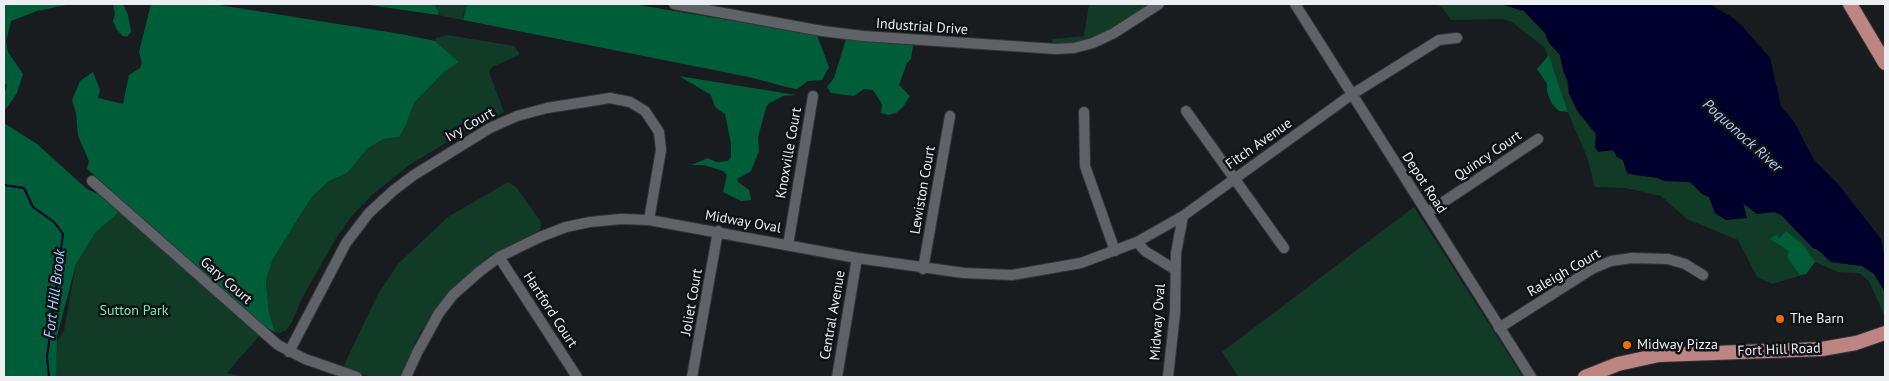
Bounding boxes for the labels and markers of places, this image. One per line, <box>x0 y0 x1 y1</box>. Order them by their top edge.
place label: The Barn <box>1790 311 1844 327</box>
marker: The Barn <box>1774 313 1786 325</box>
place label: Midway Pizza <box>1637 337 1718 353</box>
marker: Midway Pizza <box>1621 339 1633 351</box>

